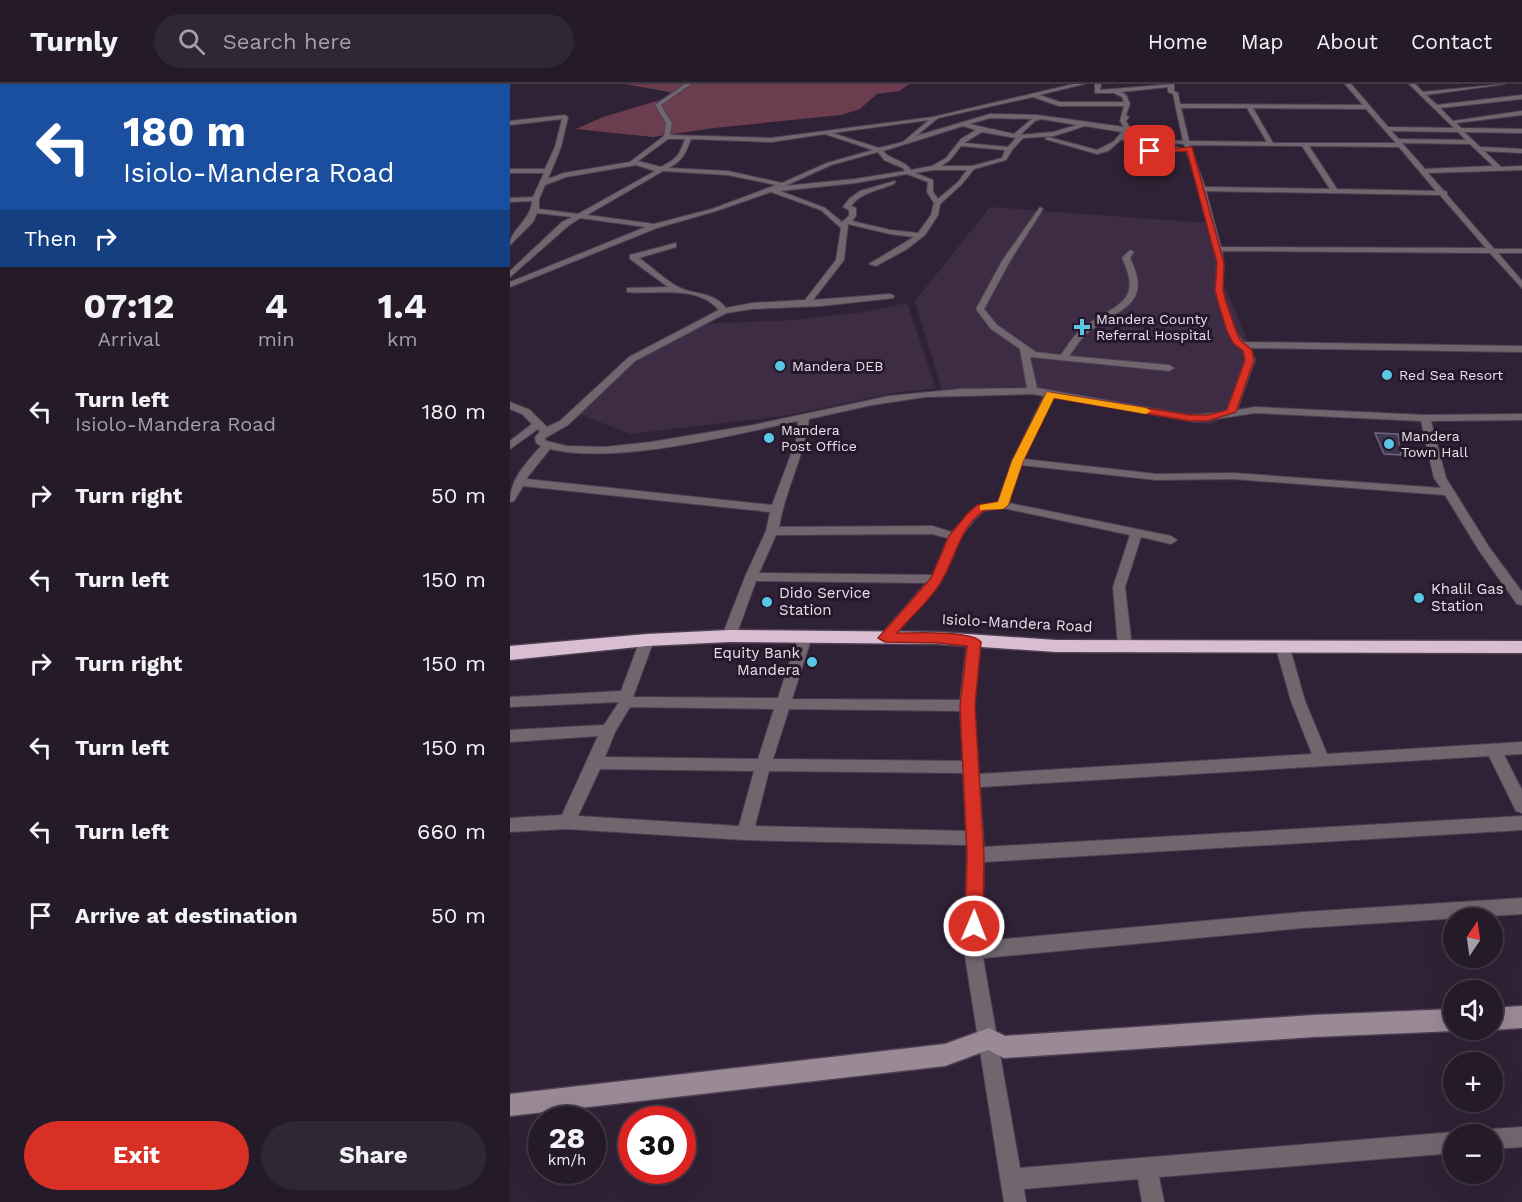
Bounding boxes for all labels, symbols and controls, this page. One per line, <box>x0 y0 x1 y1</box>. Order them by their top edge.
search box <box>154 14 574 68</box>
text: Turnly <box>30 25 118 58</box>
icon: search <box>175 25 208 58</box>
text: Search here <box>223 29 352 54</box>
text: Home <box>1148 29 1208 54</box>
text: Map <box>1241 29 1284 54</box>
text: About <box>1317 29 1378 54</box>
text: Contact <box>1411 29 1492 54</box>
text: 180 m <box>123 107 246 156</box>
icon: left <box>24 108 102 186</box>
pin <box>1124 125 1175 176</box>
icon: arrive <box>1133 134 1166 167</box>
text: Isiolo-Mandera Road <box>123 157 394 189</box>
icon: right <box>89 222 122 255</box>
text: Then <box>24 226 77 251</box>
text: 07:12 <box>83 285 175 327</box>
text: 4 <box>265 285 288 327</box>
text: 1.4 <box>378 285 427 327</box>
place label: Mandera County Referral Hospital <box>1096 311 1211 343</box>
marker: Mandera County Referral Hospital <box>1073 318 1091 336</box>
text: Arrival <box>98 327 160 351</box>
text: min <box>258 327 295 351</box>
text: km <box>387 327 417 351</box>
place label: Mandera DEB <box>792 358 883 374</box>
marker: Mandera DEB <box>773 359 787 373</box>
place label: Red Sea Resort <box>1399 367 1503 383</box>
marker: Red Sea Resort <box>1380 368 1394 382</box>
text: Turn left <box>75 387 169 412</box>
icon: left <box>24 395 57 428</box>
text: 180 m <box>422 399 486 424</box>
text: Isiolo-Mandera Road <box>75 412 276 436</box>
place label: Mandera Post Office <box>781 422 857 454</box>
place label: Mandera Town Hall <box>1401 428 1469 460</box>
marker: Mandera Post Office <box>762 431 776 445</box>
marker: Mandera Town Hall <box>1382 437 1396 451</box>
icon: right <box>24 479 57 512</box>
text: Turn right <box>75 483 182 508</box>
text: 50 m <box>431 483 486 508</box>
icon: left <box>24 563 57 596</box>
text: Turn left <box>75 567 169 592</box>
text: 150 m <box>422 567 486 592</box>
place label: Khalil Gas Station <box>1431 580 1504 615</box>
place label: Dido Service Station <box>779 584 871 619</box>
marker: Khalil Gas Station <box>1412 591 1426 605</box>
marker: Dido Service Station <box>760 595 774 609</box>
street label: Isiolo-Mandera Road <box>941 610 1093 636</box>
place label: Equity Bank Mandera <box>713 644 800 679</box>
icon: right <box>24 647 57 680</box>
text: Turn right <box>75 651 182 676</box>
text: 150 m <box>422 651 486 676</box>
marker: Equity Bank Mandera <box>805 655 819 669</box>
icon: left <box>24 731 57 764</box>
text: Turn left <box>75 735 169 760</box>
text: 150 m <box>422 735 486 760</box>
icon: left <box>24 815 57 848</box>
text: Turn left <box>75 819 169 844</box>
text: 660 m <box>417 819 486 844</box>
position arrow <box>942 894 1006 958</box>
icon: arrive <box>24 899 57 932</box>
text: Arrive at destination <box>75 903 298 928</box>
text: 50 m <box>431 903 486 928</box>
north arrow <box>1443 908 1503 968</box>
map controls <box>1443 908 1503 1184</box>
button: sound <box>1443 980 1503 1040</box>
button: + <box>1443 1052 1503 1112</box>
speed limit sign: 30 <box>618 1106 696 1184</box>
text: 28 <box>549 1120 585 1155</box>
button: Exit <box>24 1121 249 1190</box>
button: Share <box>261 1121 486 1190</box>
button: − <box>1443 1124 1503 1184</box>
text: km/h <box>548 1151 586 1169</box>

